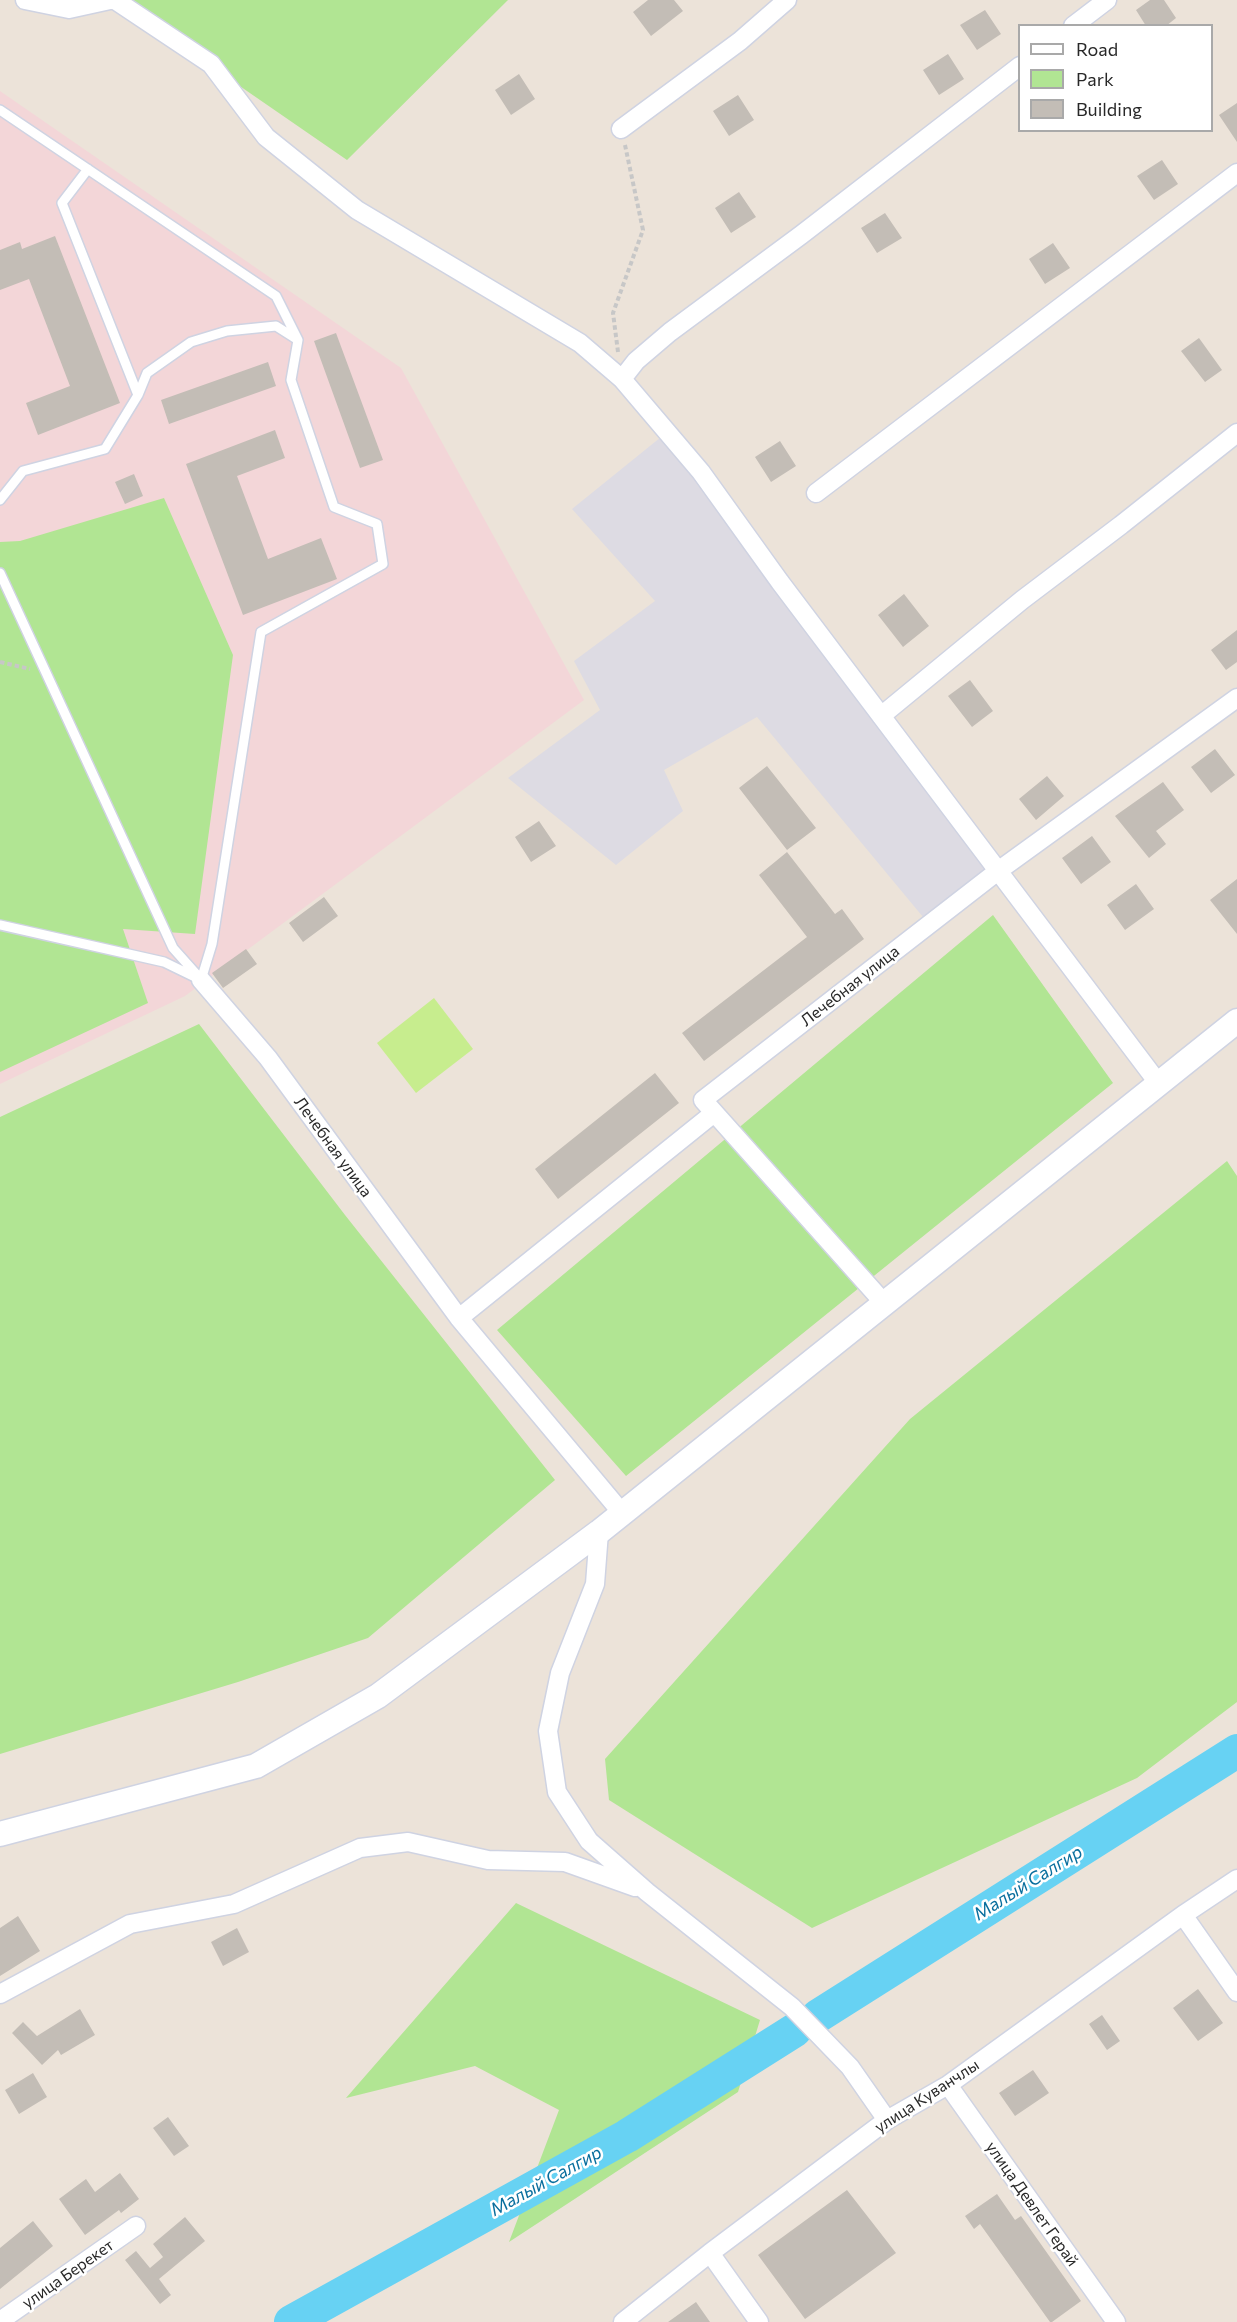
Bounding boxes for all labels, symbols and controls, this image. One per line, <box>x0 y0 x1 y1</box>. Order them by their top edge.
legend <box>1018 24 1213 132</box>
text: Road <box>1076 38 1118 60</box>
text: Park <box>1076 68 1114 90</box>
text: Building <box>1076 98 1142 120</box>
street label: Лечебная улица <box>797 942 903 1030</box>
street label: Лечебная улица <box>290 1093 376 1201</box>
water label: Малый Салгир <box>970 1841 1086 1925</box>
street label: улица Куванчлы <box>871 2055 983 2137</box>
street label: улица Девлет Герай <box>982 2138 1082 2270</box>
water label: Малый Салгир <box>486 2141 606 2221</box>
street label: улица Берекет <box>19 2235 117 2313</box>

